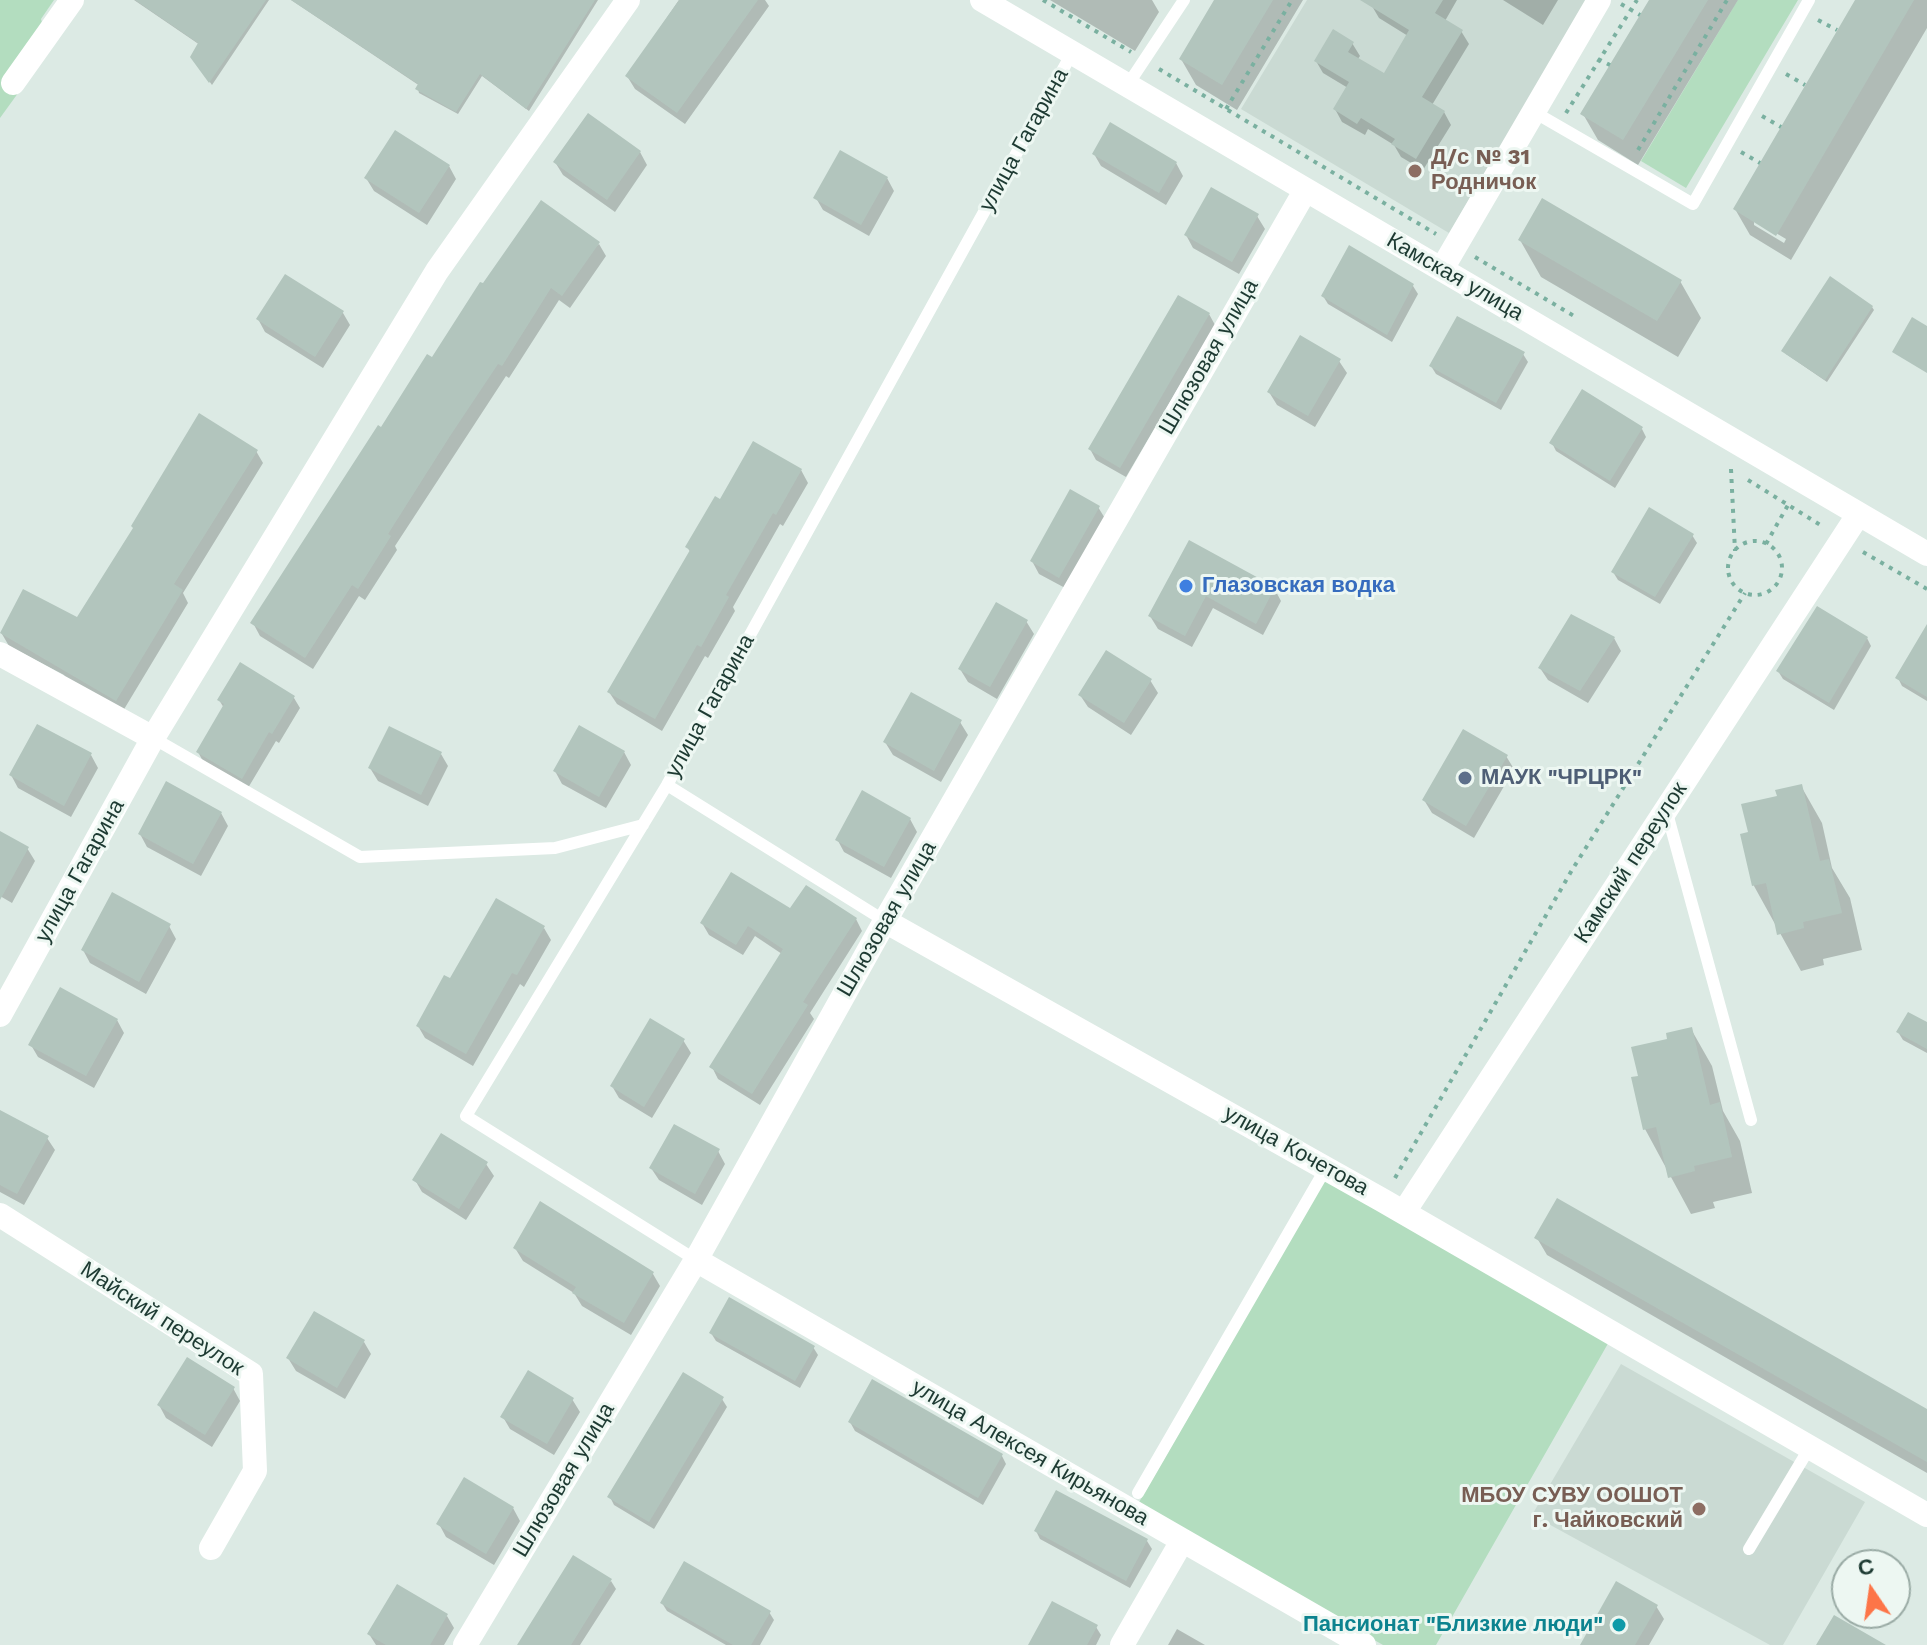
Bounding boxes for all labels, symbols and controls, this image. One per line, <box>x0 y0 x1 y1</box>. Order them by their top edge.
street label: улица Гагарина <box>974 64 1074 216</box>
place label: Д/с № 31 Родничок <box>1431 145 1536 196</box>
marker: Д/с № 31 Родничок <box>1406 162 1424 180</box>
street label: Камская улица <box>1382 227 1528 327</box>
street label: Шлюзовая улица <box>1154 275 1264 439</box>
place label: Глазовская водка <box>1202 573 1395 599</box>
marker: Глазовская водка <box>1177 577 1195 595</box>
street label: улица Гагарина <box>660 630 760 782</box>
place label: МАУК "ЧРЦРК" <box>1481 765 1642 791</box>
marker: МАУК "ЧРЦРК" <box>1456 769 1474 787</box>
street label: Камский переулок <box>1569 778 1693 948</box>
street label: улица Гагарина <box>30 795 130 947</box>
street label: Шлюзовая улица <box>832 837 942 1001</box>
street label: улица Кочетова <box>1219 1100 1373 1202</box>
street label: Майский переулок <box>75 1256 249 1382</box>
street label: улица Алексея Кирьянова <box>907 1374 1153 1532</box>
street label: Шлюзовая улица <box>508 1398 620 1562</box>
place label: МБОУ СУВУ ООШОТ г. Чайковский <box>1461 1483 1683 1534</box>
marker: МБОУ СУВУ ООШОТ г. Чайковский <box>1690 1500 1708 1518</box>
north arrow <box>1831 1549 1911 1629</box>
text: С <box>1855 1553 1876 1581</box>
place label: Пансионат "Близкие люди" <box>1303 1612 1603 1638</box>
marker: Пансионат "Близкие люди" <box>1610 1616 1628 1634</box>

